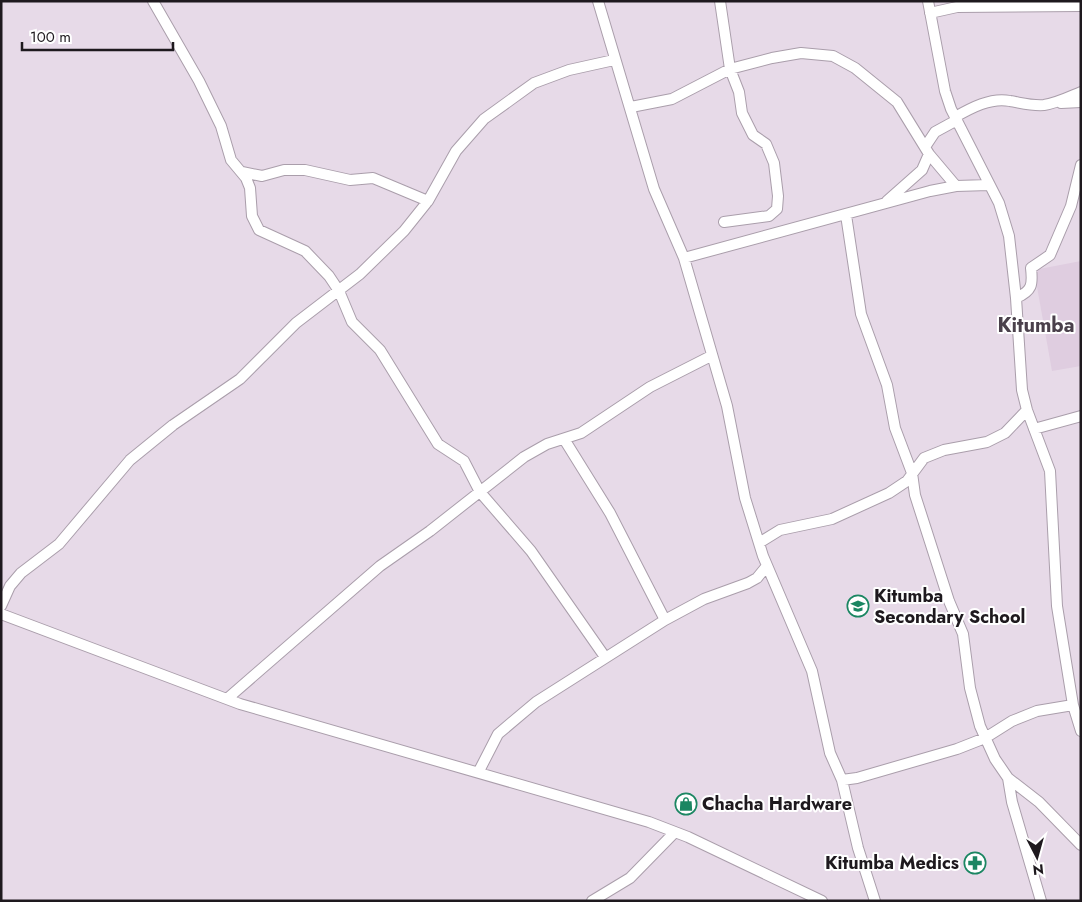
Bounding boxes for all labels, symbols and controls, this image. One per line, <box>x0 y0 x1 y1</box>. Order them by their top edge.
scale bar <box>22 20 174 52</box>
text: 100 m <box>30 26 71 48</box>
district label: Kitumba <box>998 311 1074 340</box>
place label: Kitumba Secondary School <box>874 583 1025 630</box>
school or university icon: Kitumba Secondary School <box>846 594 870 618</box>
place label: Chacha Hardware <box>702 791 852 817</box>
shop icon: Chacha Hardware <box>674 792 698 816</box>
north arrow <box>1012 832 1062 882</box>
place label: Kitumba Medics <box>825 850 959 876</box>
pharmacy icon: Kitumba Medics <box>963 851 987 875</box>
text: N <box>1032 859 1045 880</box>

